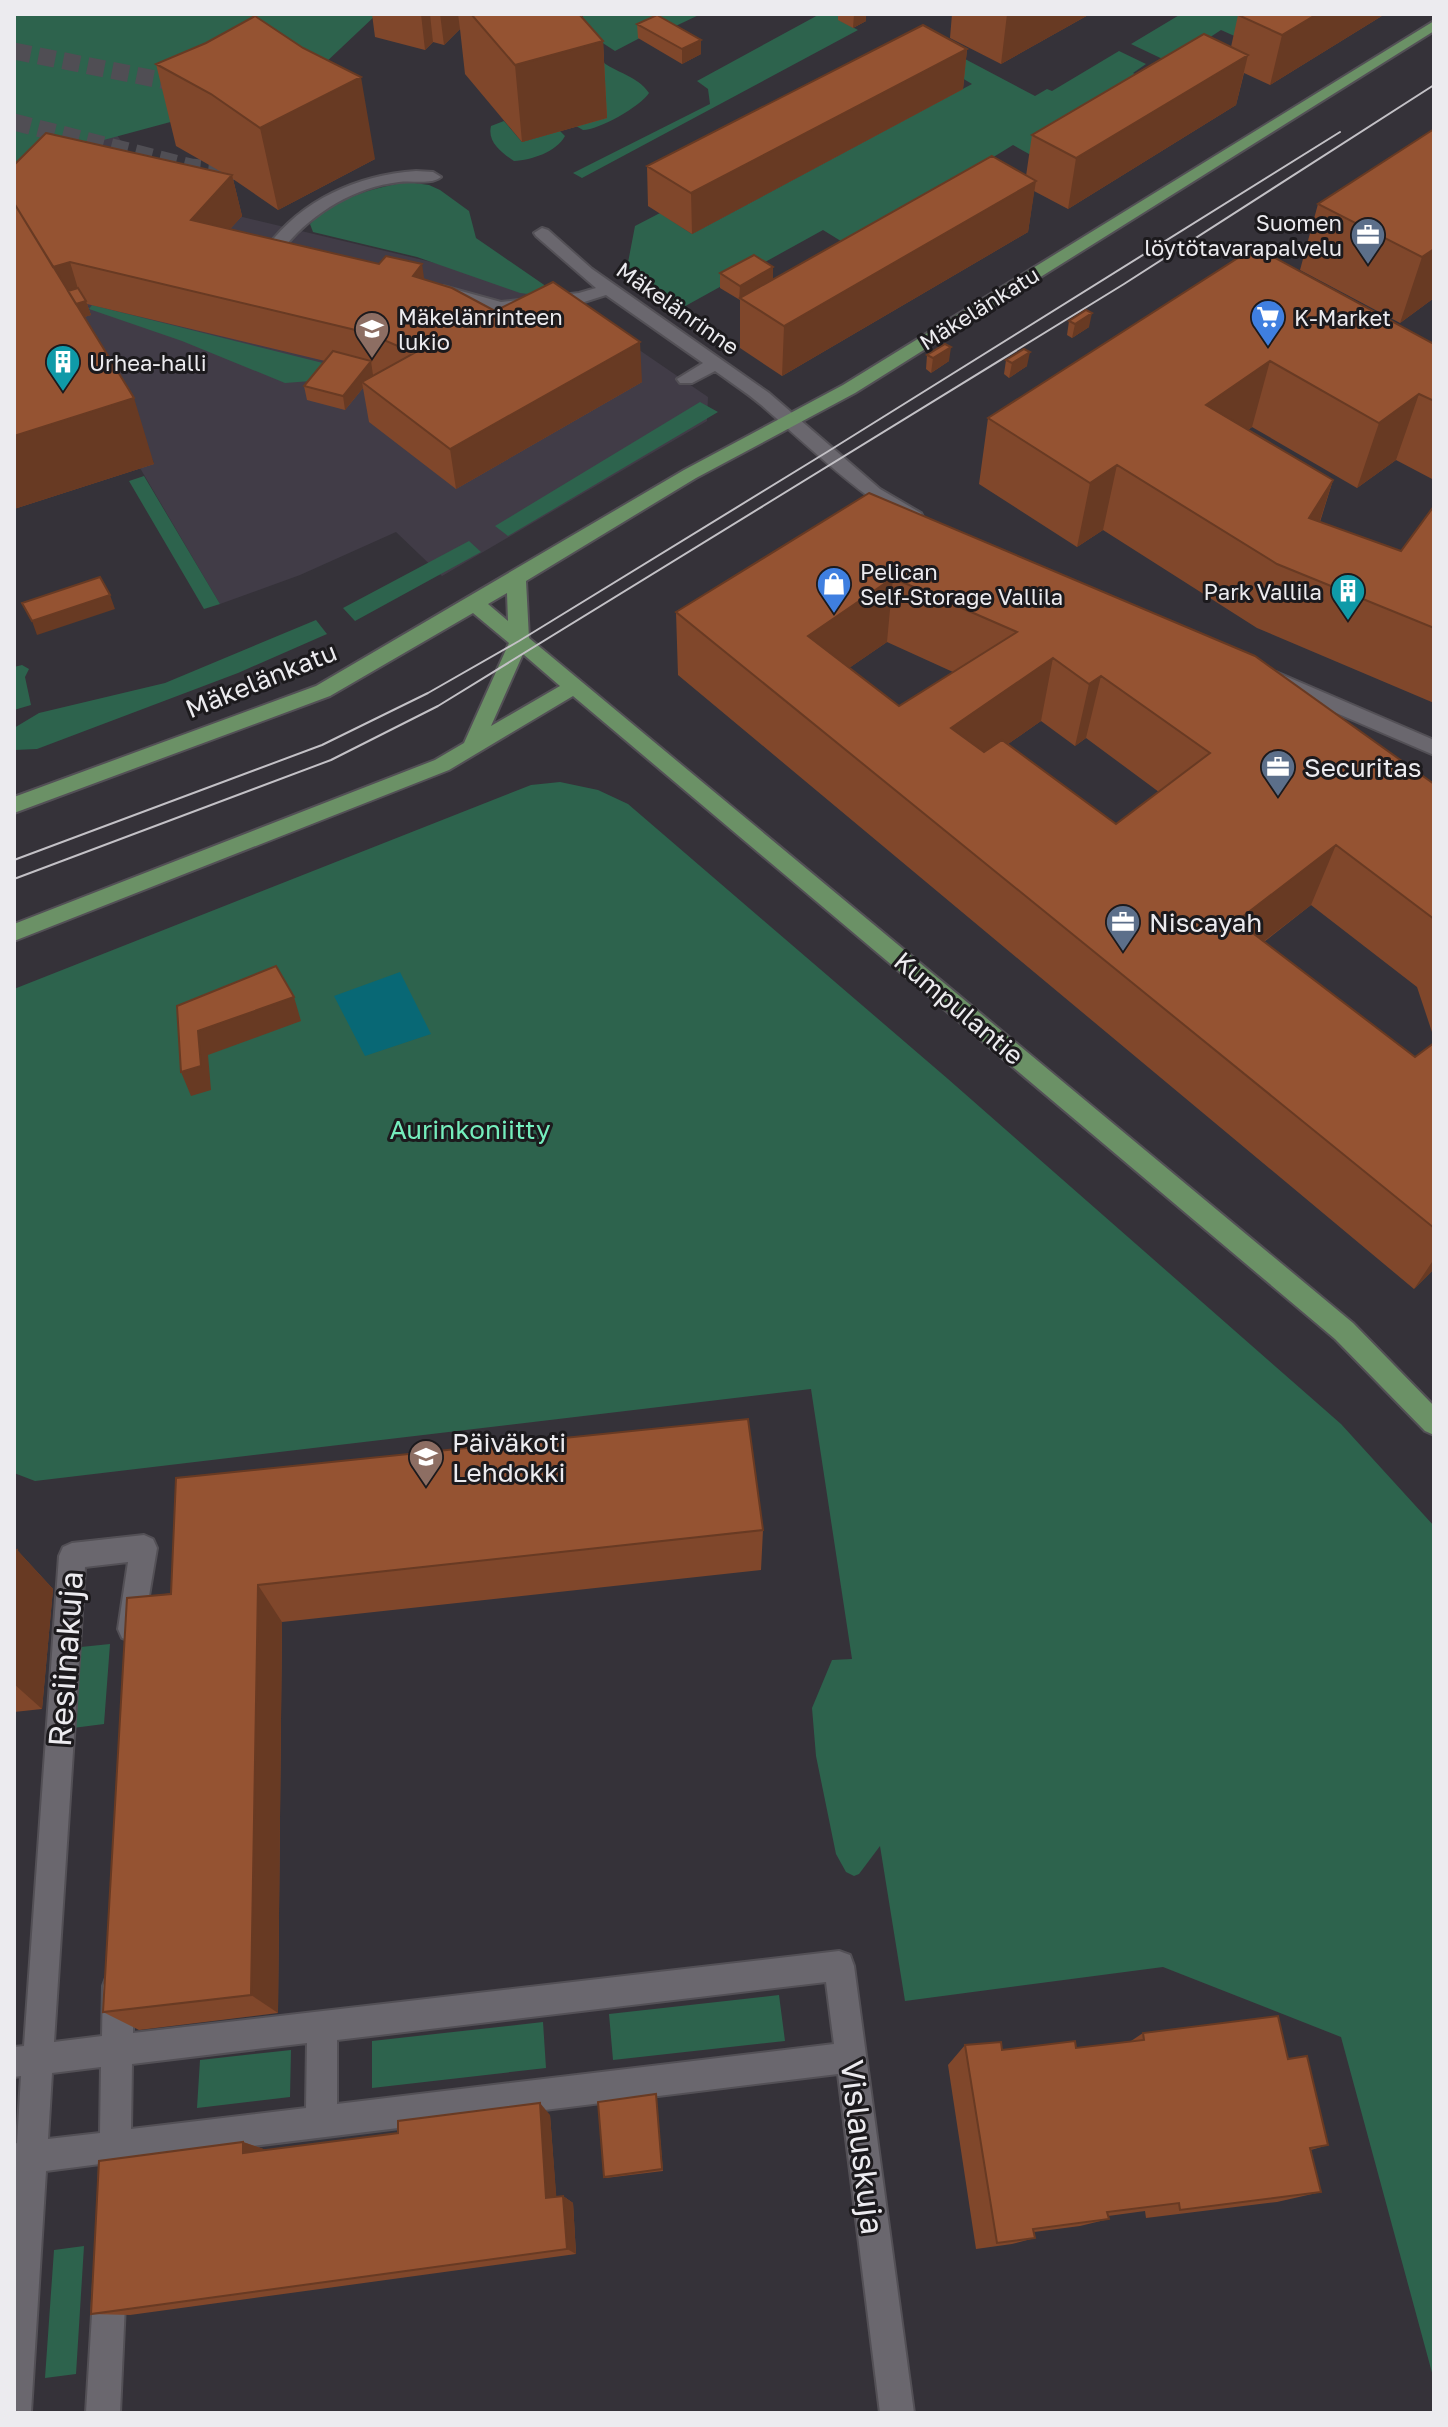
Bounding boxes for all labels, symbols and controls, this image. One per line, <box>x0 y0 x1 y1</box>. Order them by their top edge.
place label: Suomen löytötavarapalvelu <box>1144 209 1342 261</box>
office icon: Suomen löytötavarapalvelu <box>1349 216 1387 266</box>
street label: Mäkelänrinne <box>612 256 744 360</box>
street label: Mäkelänkatu <box>914 261 1044 355</box>
supermarket icon: K-Market <box>1249 298 1287 348</box>
place label: Mäkelänrinteen lukio <box>398 303 563 355</box>
place label: K-Market <box>1294 304 1391 331</box>
school or university icon: Mäkelänrinteen lukio <box>353 310 391 360</box>
building icon: Urhea-halli <box>44 343 82 393</box>
place label: Urhea-halli <box>89 349 207 376</box>
place label: Pelican Self-Storage Vallila <box>860 558 1063 610</box>
shop icon: Pelican Self-Storage Vallila <box>815 565 853 615</box>
building icon: Park Vallila <box>1329 572 1367 622</box>
place label: Park Vallila <box>1204 578 1322 605</box>
street label: Mäkelänkatu <box>181 636 341 724</box>
office icon: Securitas <box>1259 748 1297 798</box>
place label: Securitas <box>1304 752 1422 783</box>
office icon: Niscayah <box>1104 903 1142 953</box>
place label: Niscayah <box>1149 907 1262 938</box>
street label: Kumpulantie <box>888 945 1030 1071</box>
park label: Aurinkoniitty <box>389 1114 551 1145</box>
place label: Päiväkoti Lehdokki <box>452 1427 566 1488</box>
school or university icon: Päiväkoti Lehdokki <box>407 1438 445 1488</box>
street label: Resiinakuja <box>40 1570 90 1748</box>
street label: Vislauskuja <box>833 2057 893 2237</box>

